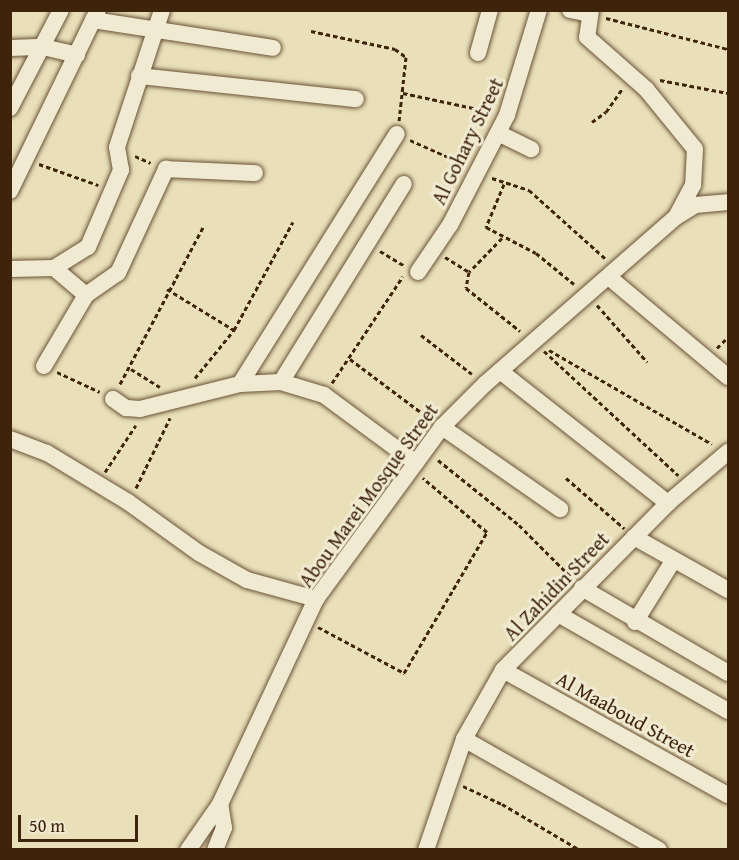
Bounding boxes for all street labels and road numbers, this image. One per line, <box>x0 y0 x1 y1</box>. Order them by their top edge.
street label: Al Gohary Street <box>426 74 508 208</box>
street label: Abou Marei Mosque Street <box>293 398 443 592</box>
street label: Al Zahidin Street <box>498 527 614 645</box>
street label: Al Maaboud Street <box>553 666 699 762</box>

